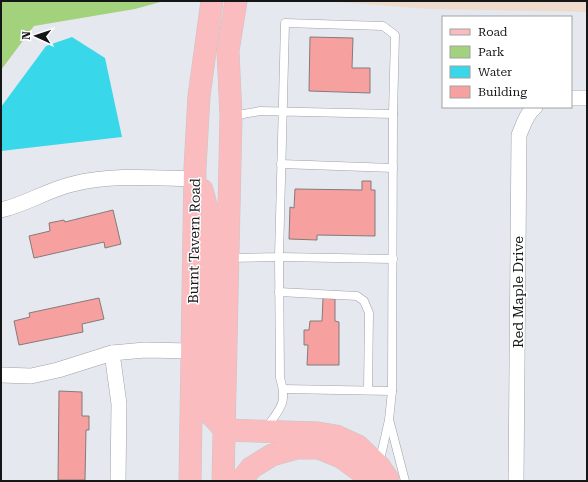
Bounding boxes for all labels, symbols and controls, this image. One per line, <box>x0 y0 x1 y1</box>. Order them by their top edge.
north arrow <box>16 16 56 56</box>
legend <box>442 16 572 108</box>
text: Road <box>478 25 508 39</box>
text: N <box>20 30 33 40</box>
text: Park <box>478 45 505 59</box>
text: Water <box>478 65 512 79</box>
text: Building <box>478 85 527 99</box>
street label: Burnt Tavern Road <box>185 178 203 304</box>
street label: Red Maple Drive <box>510 236 526 348</box>

